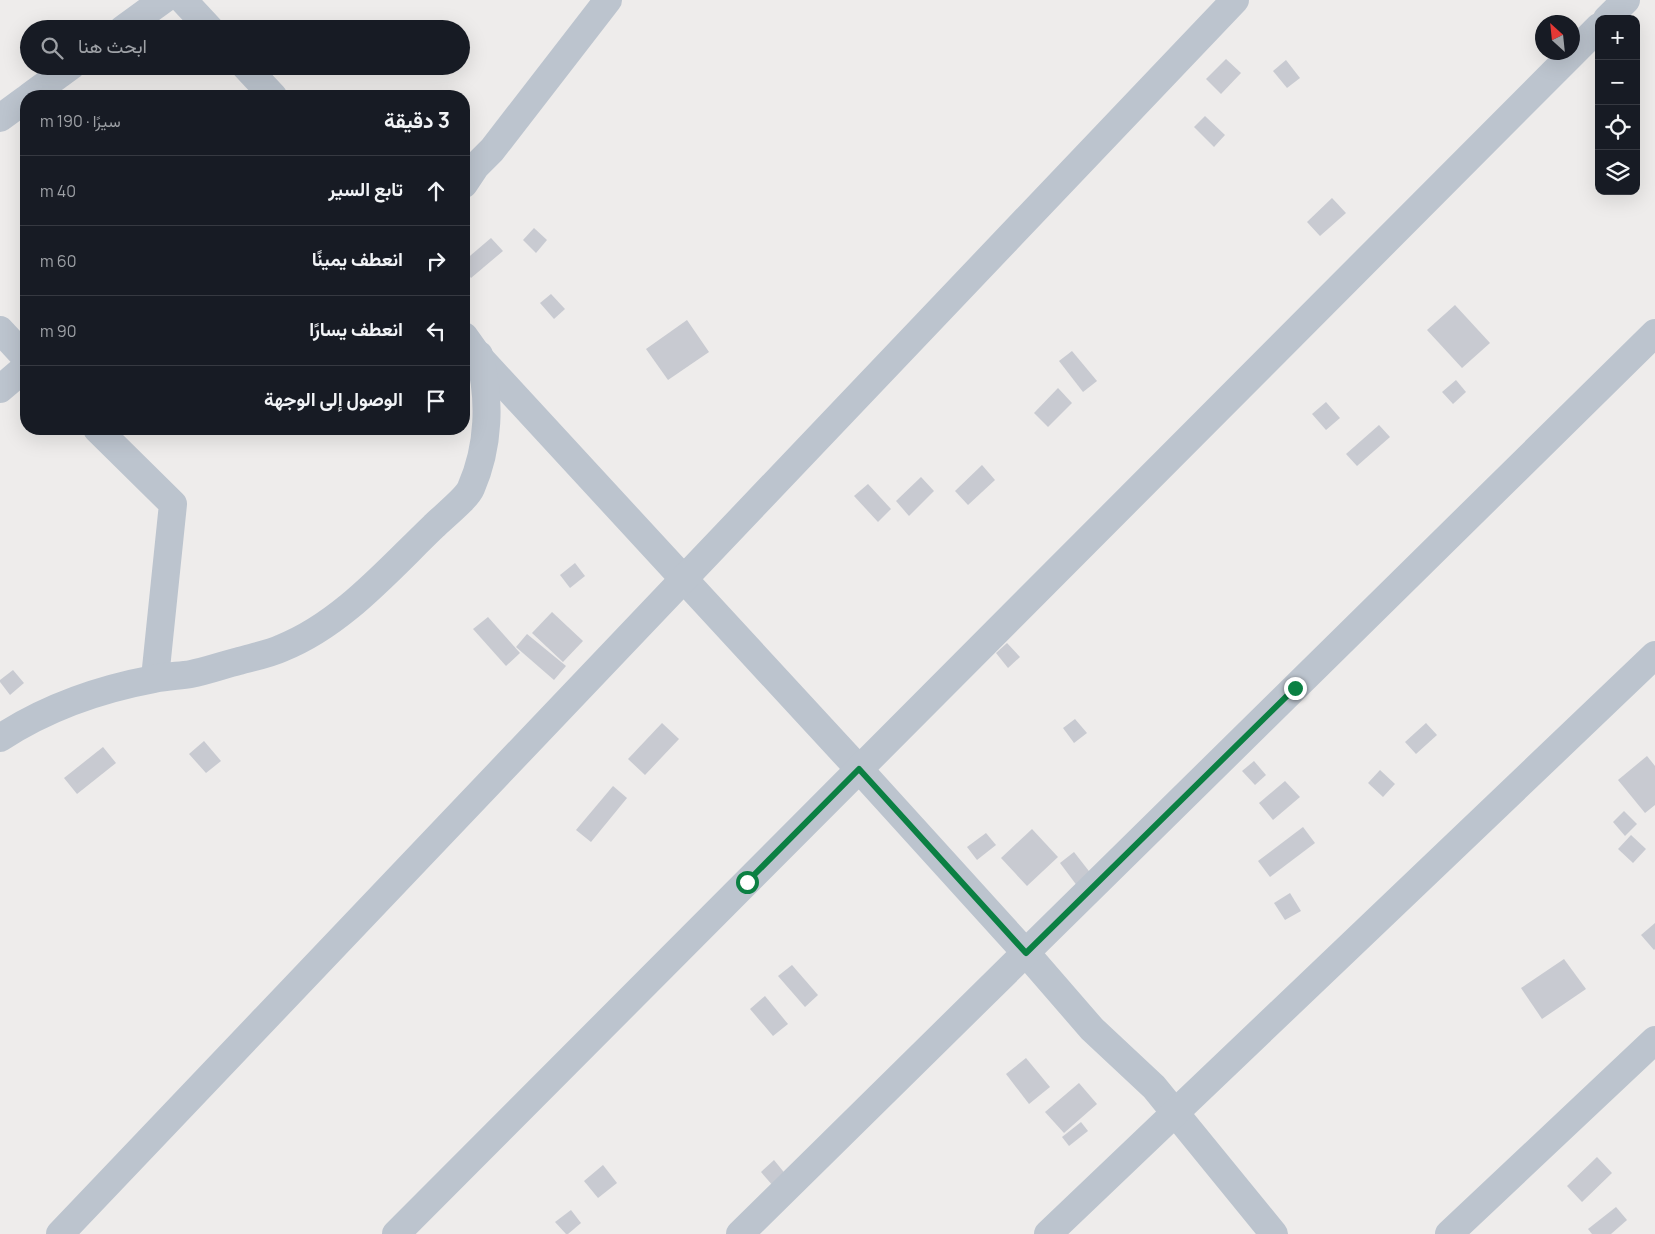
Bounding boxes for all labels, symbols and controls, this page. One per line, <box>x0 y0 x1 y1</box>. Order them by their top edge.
north arrow <box>1535 15 1580 60</box>
map controls <box>1595 15 1640 195</box>
button: + <box>1595 15 1640 60</box>
search box <box>20 20 470 75</box>
text: ابحث هنا <box>78 33 147 59</box>
icon: search <box>38 34 66 62</box>
button: − <box>1595 60 1640 105</box>
button: locate <box>1595 105 1640 150</box>
text: 3 دقيقة <box>384 106 450 134</box>
text: سيرًا · 190 m <box>40 110 121 132</box>
button: layers <box>1595 150 1640 195</box>
text: تابع السير <box>328 176 403 202</box>
icon: ahead <box>422 177 450 205</box>
text: 40 m <box>40 180 76 202</box>
text: انعطف يمينًا <box>312 246 403 272</box>
icon: right <box>422 247 450 275</box>
text: 60 m <box>40 250 76 272</box>
text: انعطف يسارًا <box>309 316 403 342</box>
icon: left <box>422 317 450 345</box>
text: 90 m <box>40 320 76 342</box>
text: الوصول إلى الوجهة <box>264 386 403 412</box>
icon: arrive <box>422 387 450 415</box>
route end <box>1284 677 1307 700</box>
route start <box>736 871 759 894</box>

